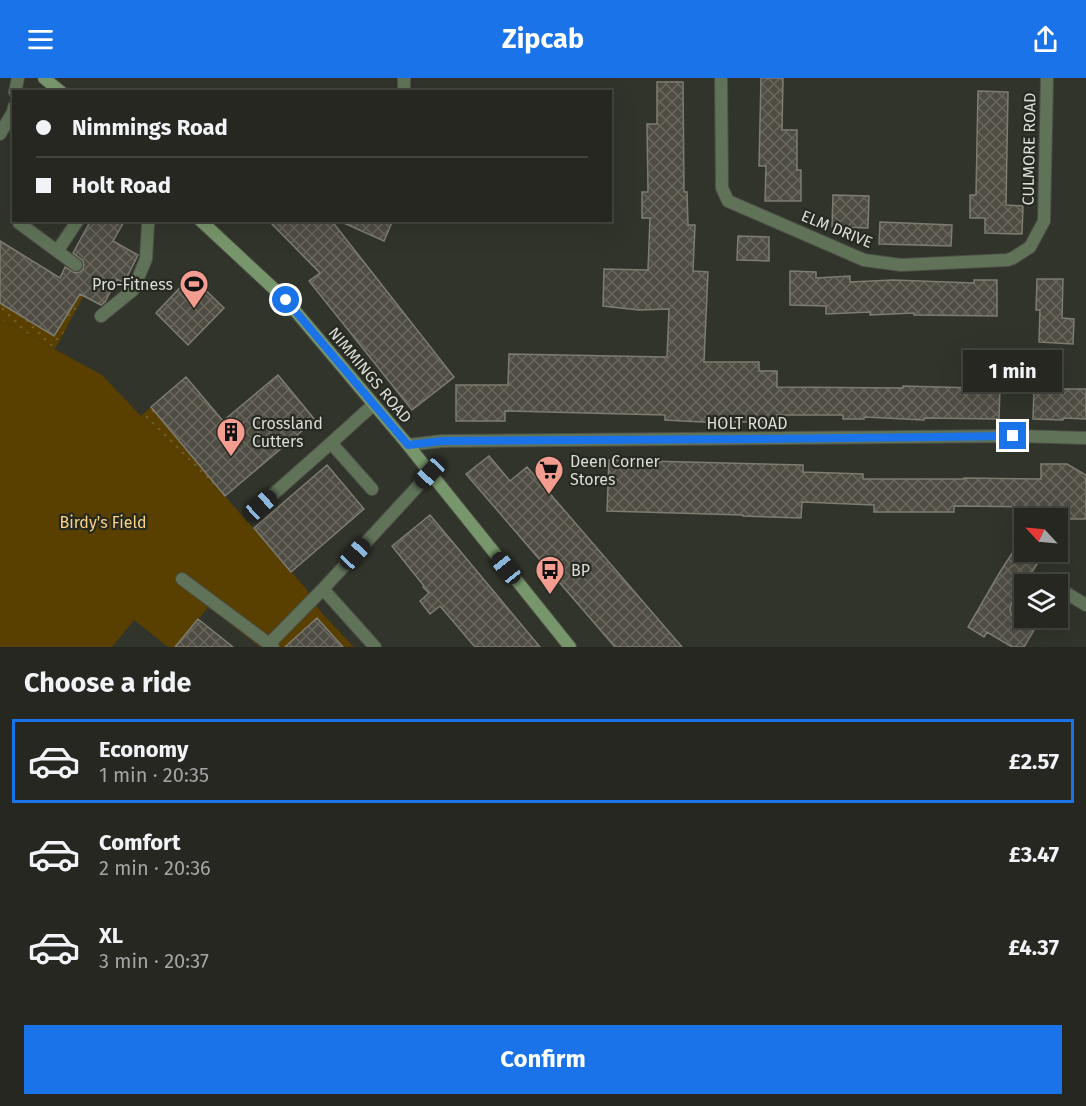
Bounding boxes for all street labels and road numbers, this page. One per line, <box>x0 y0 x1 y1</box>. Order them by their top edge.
street label: CULMORE ROAD <box>1019 92 1039 206</box>
street label: ELM DRIVE <box>799 206 875 252</box>
street label: NIMMINGS ROAD <box>324 323 416 427</box>
street label: HOLT ROAD <box>706 414 788 433</box>

